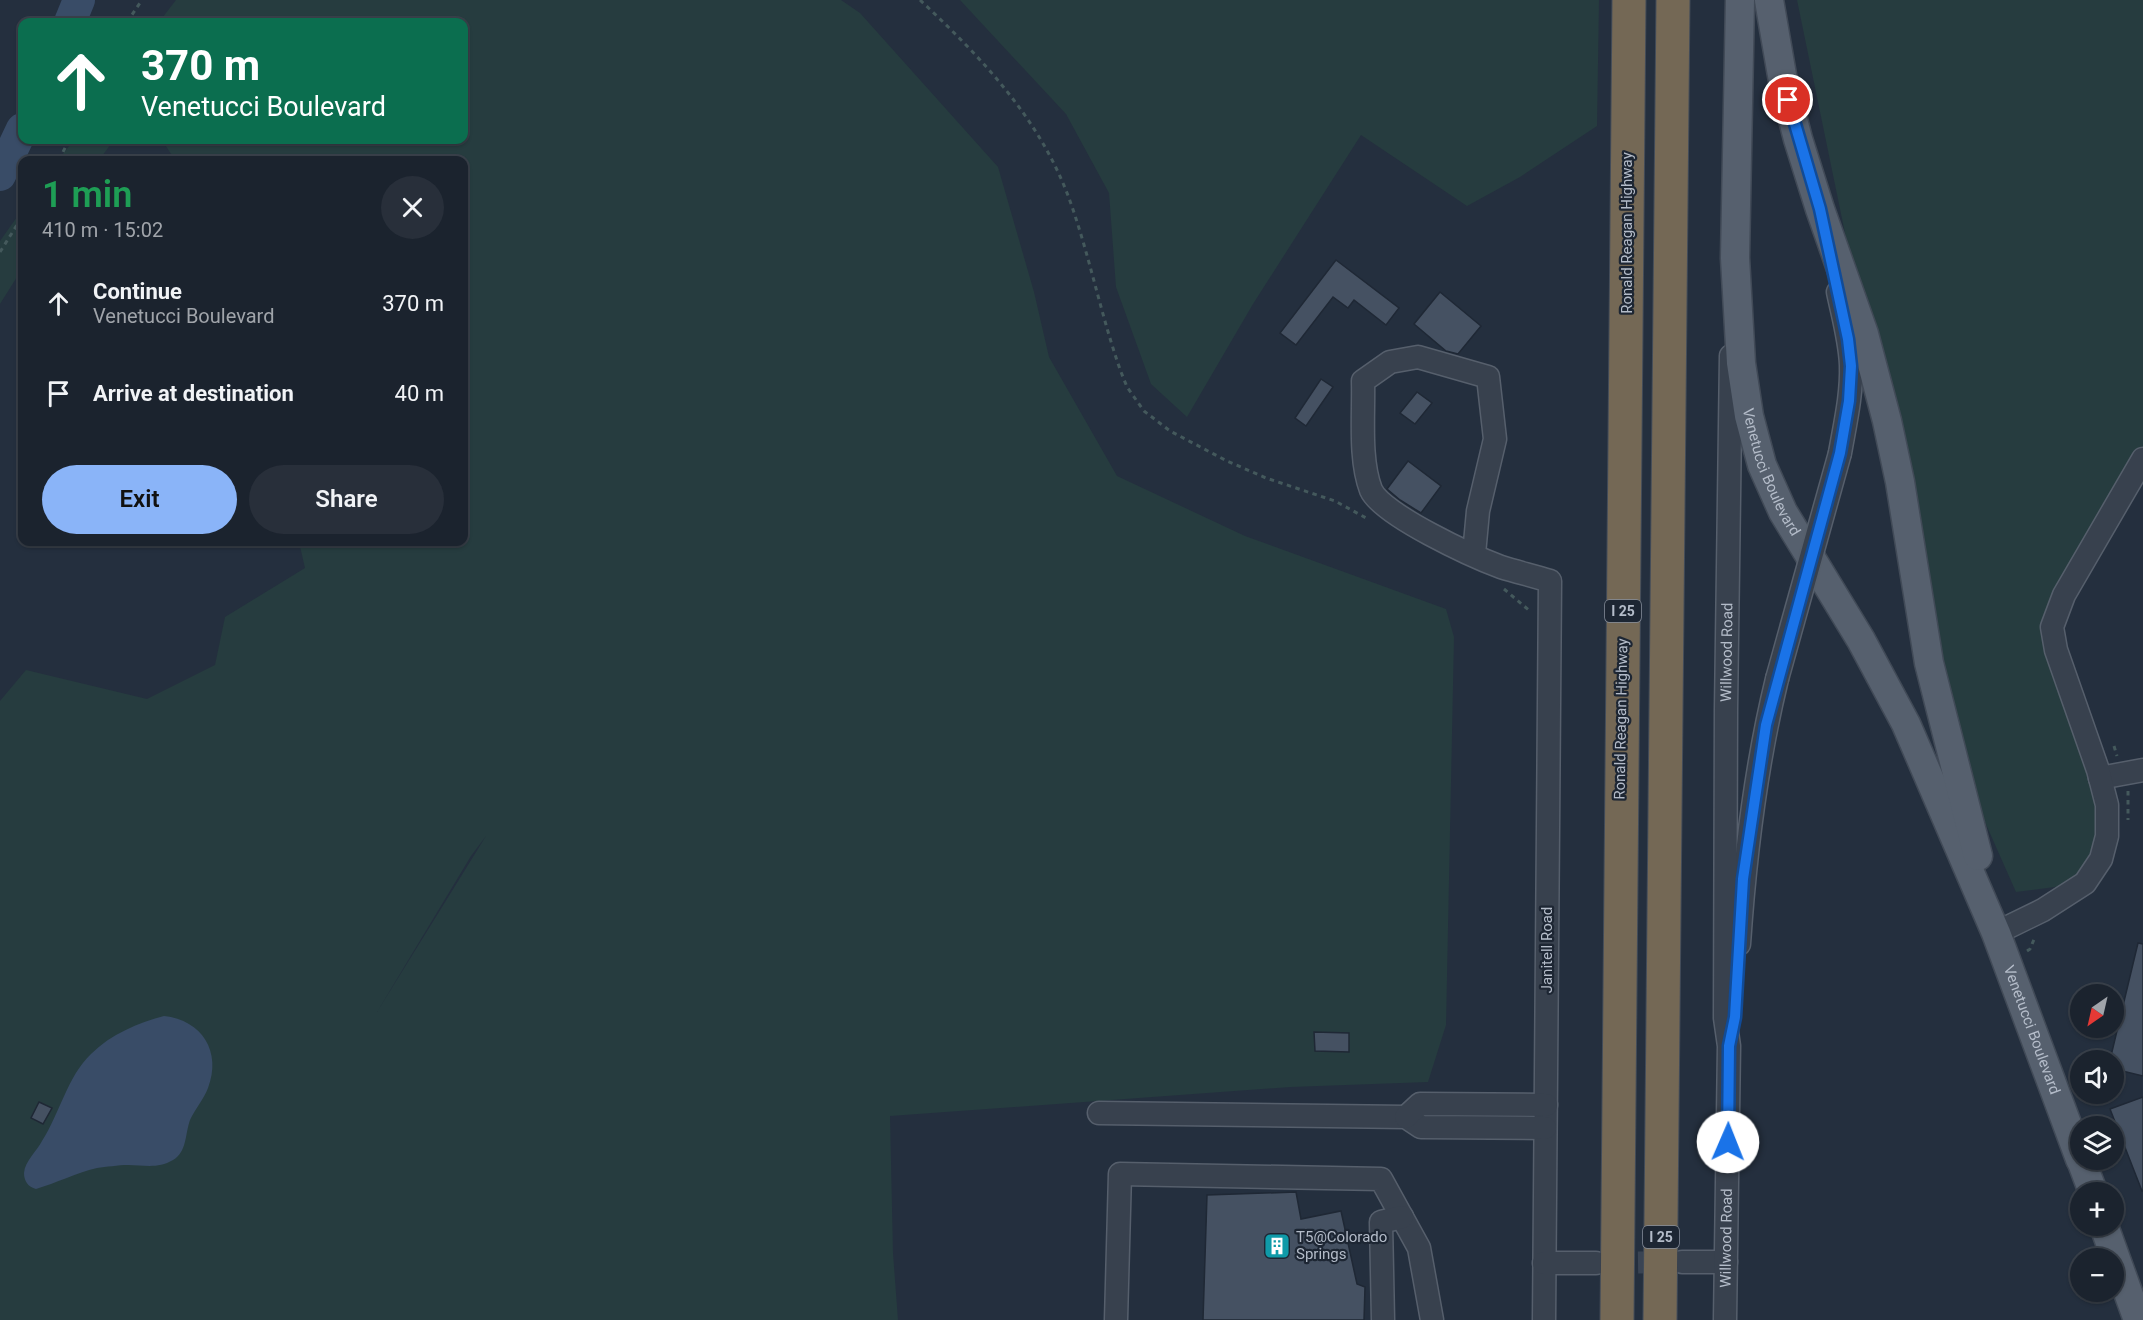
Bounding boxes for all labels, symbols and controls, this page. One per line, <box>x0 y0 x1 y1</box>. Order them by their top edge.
text: 370 m <box>141 41 260 90</box>
icon: ahead <box>42 42 120 120</box>
pin <box>1762 74 1813 125</box>
icon: arrive <box>1771 83 1804 116</box>
text: Venetucci Boulevard <box>141 91 386 123</box>
street label: Ronald Reagan Highway <box>1618 152 1636 314</box>
text: 1 min <box>42 174 132 216</box>
button: close <box>381 176 444 239</box>
text: 410 m · 15:02 <box>42 218 163 242</box>
text: Continue <box>93 279 182 304</box>
icon: ahead <box>42 287 75 320</box>
text: 370 m <box>382 291 444 316</box>
text: Venetucci Boulevard <box>93 304 274 328</box>
icon: arrive <box>42 377 75 410</box>
text: Arrive at destination <box>93 381 294 406</box>
text: 40 m <box>395 381 444 406</box>
street label: Venetucci Boulevard <box>1739 407 1804 539</box>
button: Exit <box>42 465 237 534</box>
button: Share <box>249 465 444 534</box>
road number: I 25 <box>1605 600 1641 622</box>
street label: Willwood Road <box>1717 603 1737 702</box>
street label: Ronald Reagan Highway <box>1611 638 1631 800</box>
street label: Janitell Road <box>1538 907 1556 993</box>
street label: Venetucci Boulevard <box>2000 963 2064 1097</box>
north arrow <box>2070 984 2124 1038</box>
map controls <box>2070 984 2124 1302</box>
button: sound <box>2070 1050 2124 1104</box>
position arrow <box>1696 1110 1760 1174</box>
button: layers <box>2070 1116 2124 1170</box>
button: + <box>2070 1182 2124 1236</box>
street label: Willwood Road <box>1716 1188 1736 1288</box>
road number: I 25 <box>1643 1226 1679 1248</box>
place label: T5@Colorado Springs <box>1296 1228 1387 1263</box>
building icon: T5@Colorado Springs <box>1262 1231 1292 1261</box>
button: − <box>2070 1248 2124 1302</box>

